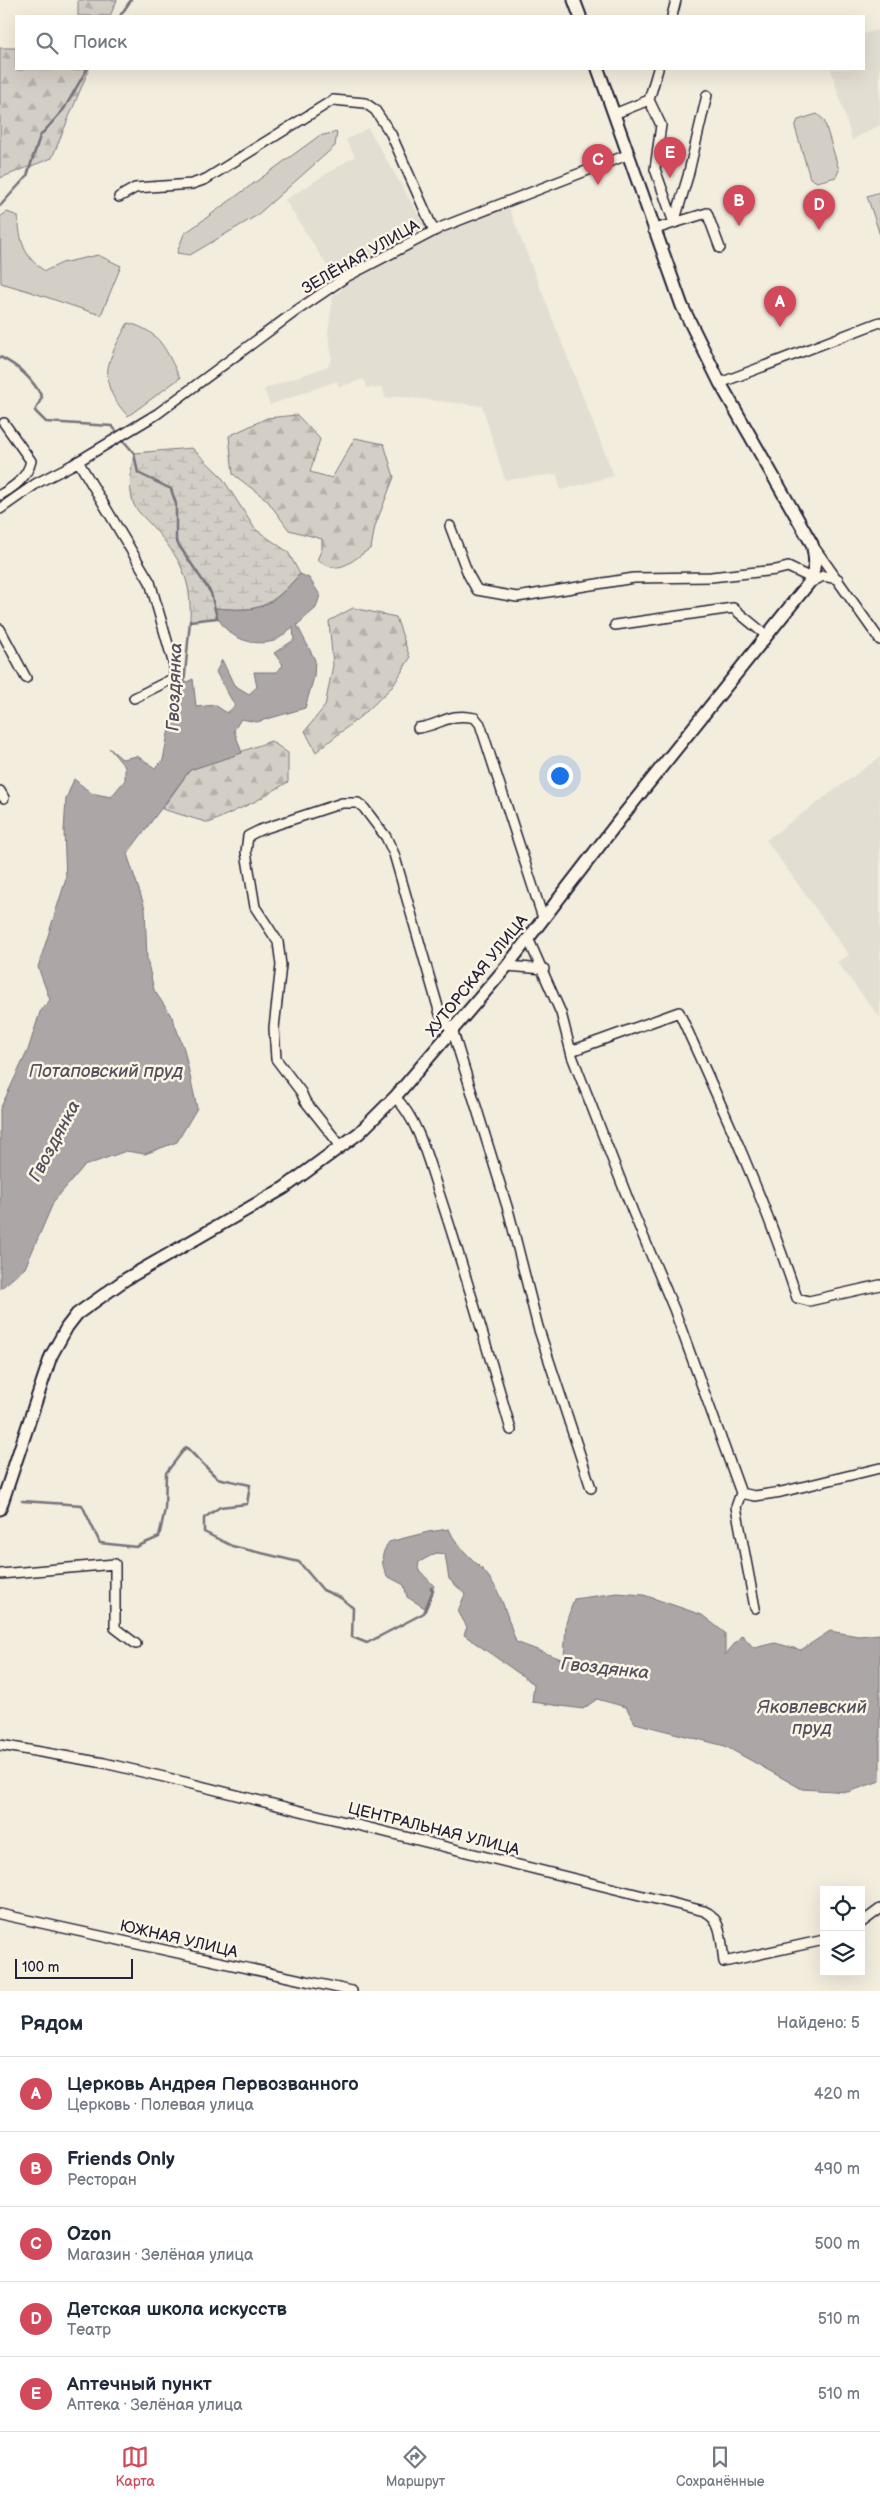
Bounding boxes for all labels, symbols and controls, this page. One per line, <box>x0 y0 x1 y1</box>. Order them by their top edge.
search box <box>15 15 865 70</box>
icon: search <box>33 29 61 57</box>
text: Поиск <box>73 31 127 54</box>
pin: E <box>654 137 686 178</box>
pin: C <box>582 144 614 185</box>
pin: B <box>723 185 755 226</box>
pin: D <box>803 189 835 230</box>
street label: ЗЕЛЁНАЯ УЛИЦА <box>298 215 423 299</box>
pin: A <box>764 286 796 327</box>
water label: Гвоздянка <box>162 642 187 732</box>
your location <box>547 763 573 789</box>
street label: ХУТОРСКАЯ УЛИЦА <box>422 911 532 1041</box>
water label: Потаповский пруд <box>29 1061 183 1082</box>
water label: Гвоздянка <box>24 1097 85 1185</box>
water label: Гвоздянка <box>560 1653 650 1684</box>
water label: Яковлевский пруд <box>756 1697 867 1739</box>
street label: ЦЕНТРАЛЬНАЯ УЛИЦА <box>346 1799 522 1860</box>
map controls <box>820 1886 865 1976</box>
button: locate <box>820 1886 865 1931</box>
street label: ЮЖНАЯ УЛИЦА <box>118 1917 240 1962</box>
button: layers <box>820 1931 865 1976</box>
scale bar <box>15 1956 132 1979</box>
text: 100 m <box>22 1959 59 1976</box>
text: Рядом <box>20 2011 83 2036</box>
text: Найдено: 5 <box>777 2014 860 2033</box>
text: Церковь Андрея Первозванного <box>67 2073 359 2096</box>
text: A <box>31 2085 41 2104</box>
text: 420 m <box>814 2085 860 2104</box>
text: Церковь · Полевая улица <box>67 2096 254 2115</box>
text: Friends Only <box>67 2148 175 2171</box>
text: B <box>30 2160 42 2179</box>
text: 490 m <box>814 2160 860 2179</box>
text: Ресторан <box>67 2171 137 2190</box>
text: Ozon <box>67 2223 111 2246</box>
text: C <box>30 2235 42 2254</box>
text: 500 m <box>814 2235 860 2254</box>
text: Магазин · Зелёная улица <box>67 2246 253 2265</box>
text: Детская школа искусств <box>67 2298 287 2321</box>
text: D <box>30 2310 42 2329</box>
text: 510 m <box>818 2310 860 2329</box>
text: Театр <box>67 2321 111 2340</box>
text: Аптечный пункт <box>67 2373 212 2396</box>
text: E <box>31 2385 41 2404</box>
text: 510 m <box>818 2385 860 2404</box>
text: Аптека · Зелёная улица <box>67 2396 243 2415</box>
tab: Карта <box>115 2443 155 2490</box>
tab: Маршрут <box>386 2443 445 2490</box>
tab: Сохранённые <box>676 2443 765 2490</box>

